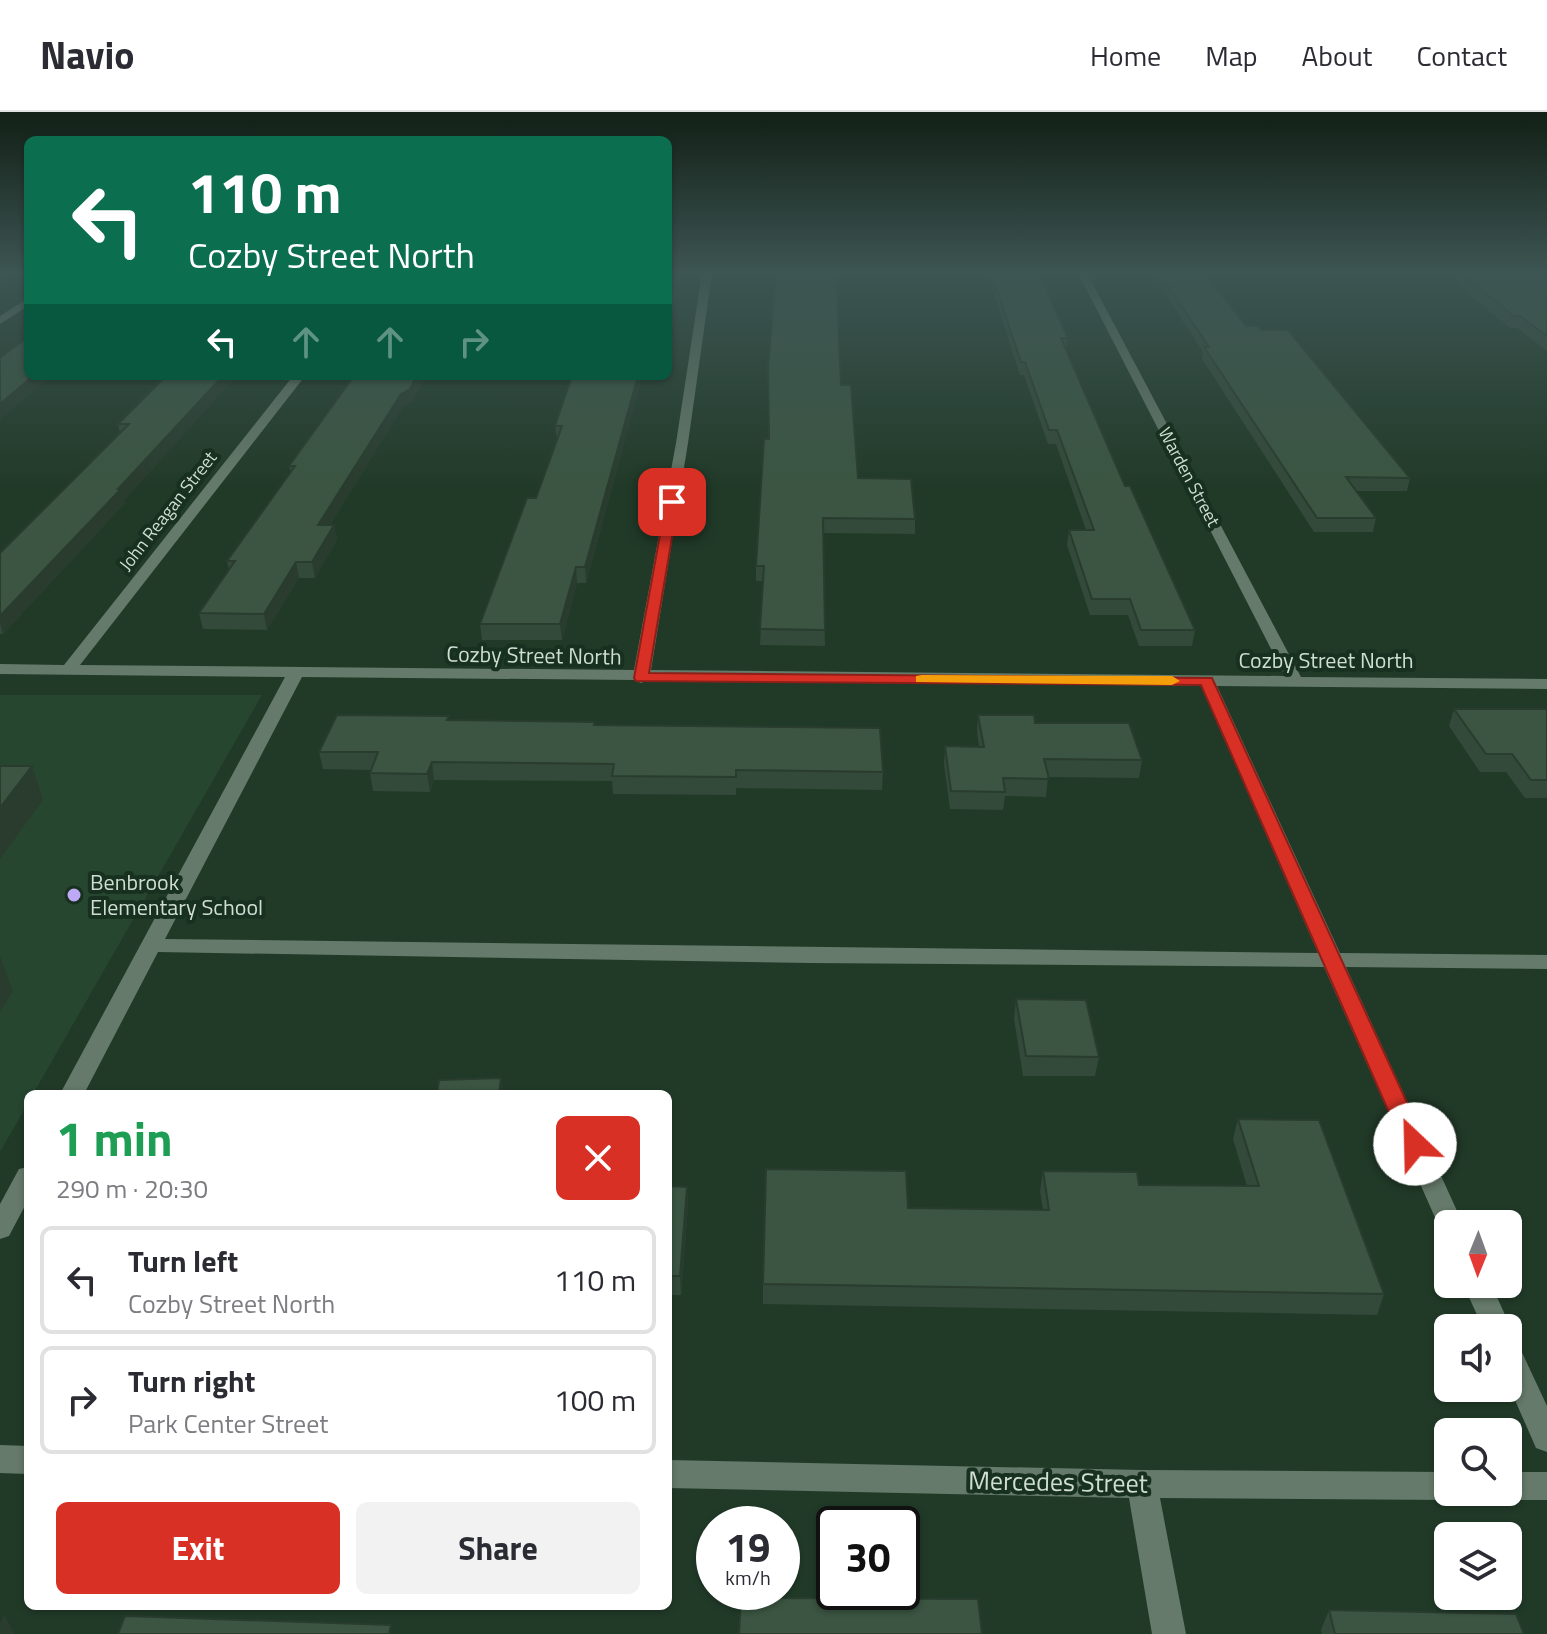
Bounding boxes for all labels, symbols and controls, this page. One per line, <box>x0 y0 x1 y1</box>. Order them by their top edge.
text: Navio <box>40 26 134 84</box>
text: Home <box>1090 34 1161 77</box>
text: Map <box>1205 34 1258 77</box>
text: About <box>1302 34 1372 77</box>
text: Contact <box>1416 34 1507 77</box>
text: 110 m <box>188 150 341 235</box>
icon: left <box>56 168 160 272</box>
text: Cozby Street North <box>188 227 475 282</box>
icon: left <box>200 320 244 364</box>
icon: ahead <box>284 320 328 364</box>
icon: ahead <box>368 320 412 364</box>
icon: right <box>452 320 496 364</box>
street label: Warden Street <box>1152 422 1227 532</box>
street label: John Reagan Street <box>112 445 223 576</box>
pin <box>638 468 706 536</box>
icon: arrive <box>650 480 694 524</box>
street label: Cozby Street North <box>446 636 622 674</box>
street label: Cozby Street North <box>1238 643 1414 677</box>
place label: Benbrook Elementary School <box>90 865 263 924</box>
marker: Benbrook Elementary School <box>65 886 83 904</box>
text: 1 min <box>56 1102 173 1175</box>
position arrow <box>1373 1102 1457 1186</box>
button: close <box>556 1116 640 1200</box>
text: 290 m · 20:30 <box>56 1169 208 1208</box>
north arrow <box>1434 1210 1522 1298</box>
map controls <box>1434 1210 1522 1610</box>
text: Turn left <box>128 1238 238 1284</box>
text: 110 m <box>554 1257 636 1303</box>
icon: left <box>60 1258 104 1302</box>
text: Cozby Street North <box>128 1284 335 1323</box>
button: sound <box>1434 1314 1522 1402</box>
text: Turn right <box>128 1358 256 1404</box>
text: 100 m <box>554 1377 636 1423</box>
icon: right <box>60 1378 104 1422</box>
text: Park Center Street <box>128 1404 328 1443</box>
button: search <box>1434 1418 1522 1506</box>
street label: Mercedes Street <box>968 1460 1148 1503</box>
button: Exit <box>56 1502 340 1594</box>
button: Share <box>356 1502 640 1594</box>
speed limit sign: 30 <box>816 1506 920 1610</box>
text: 19 <box>726 1517 770 1578</box>
button: layers <box>1434 1522 1522 1610</box>
text: km/h <box>725 1562 771 1593</box>

